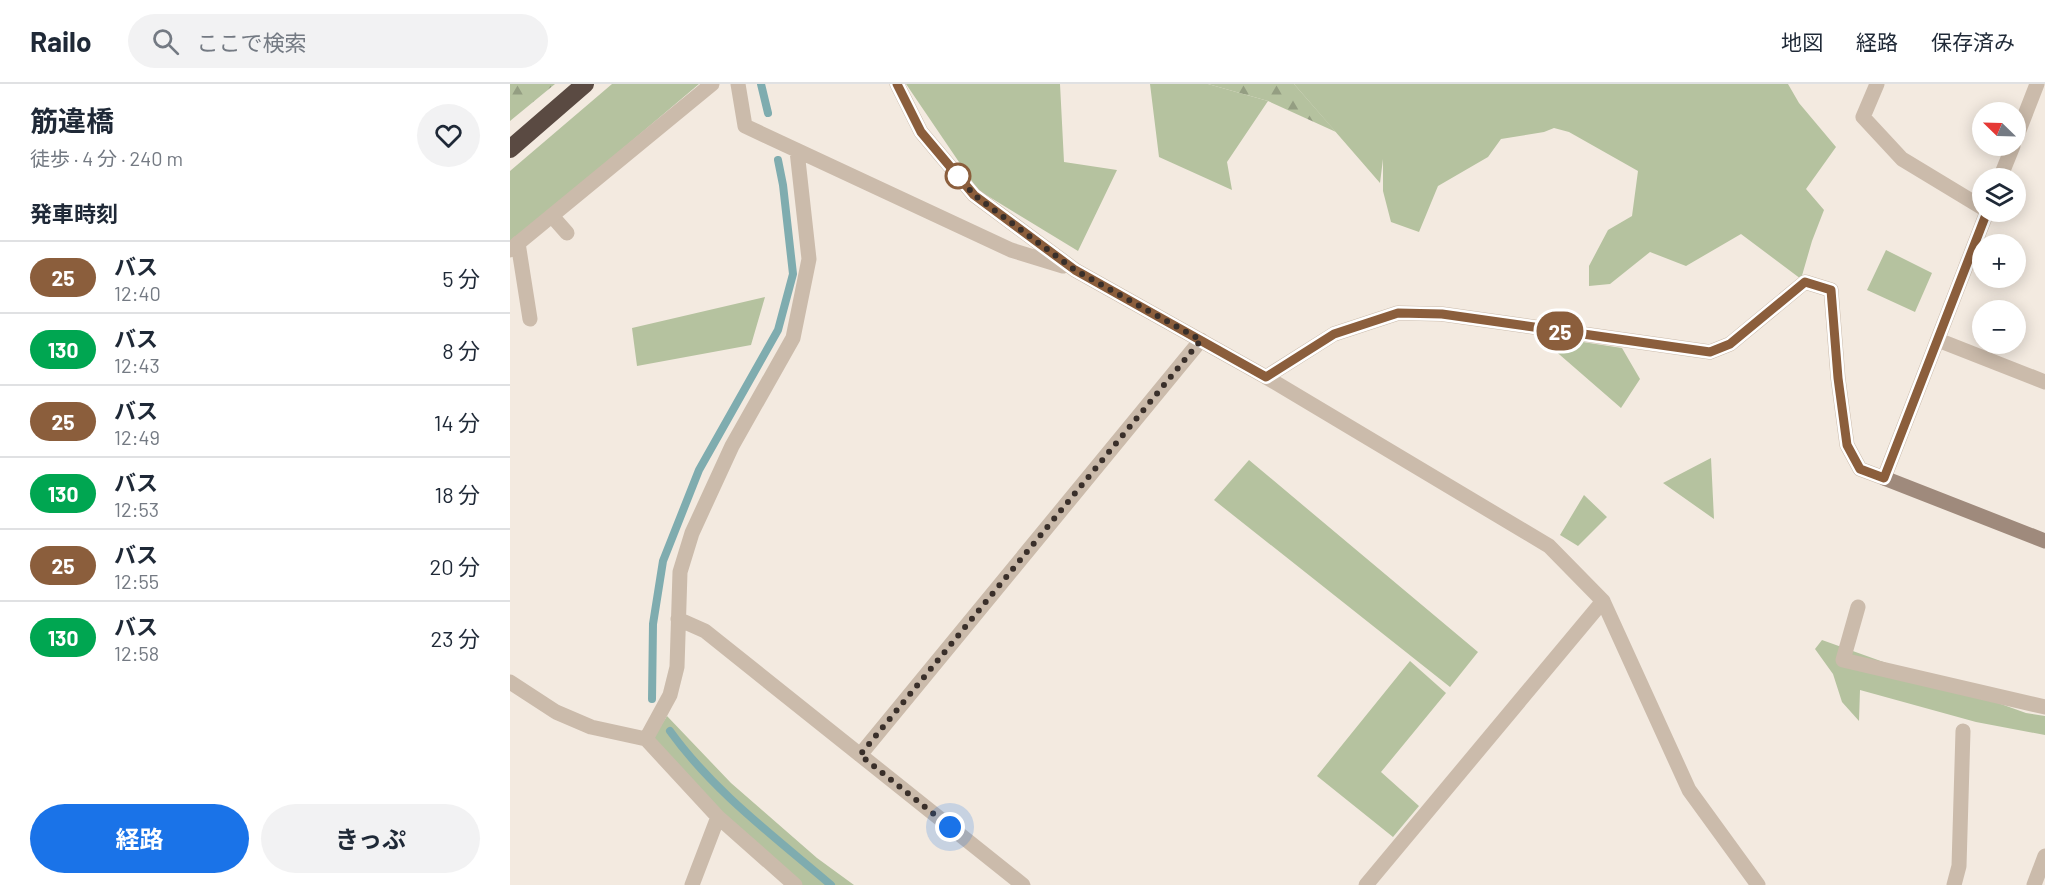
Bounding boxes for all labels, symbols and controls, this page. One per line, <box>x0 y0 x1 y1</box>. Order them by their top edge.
search box <box>128 14 548 68</box>
text: Railo <box>30 24 92 58</box>
icon: search <box>149 25 182 58</box>
text: ここで検索 <box>197 29 307 55</box>
text: 地図 <box>1781 29 1823 54</box>
text: 経路 <box>1856 29 1898 54</box>
text: 保存済み <box>1931 29 2015 54</box>
north arrow <box>1972 102 2026 156</box>
map controls <box>1972 102 2026 354</box>
text: 筋違橋 <box>30 103 114 137</box>
button: heart <box>417 104 480 167</box>
text: 徒歩 · 4 分 · 240 m <box>30 146 183 170</box>
unlabelled marker <box>945 163 971 189</box>
button: layers <box>1972 168 2026 222</box>
text: 発車時刻 <box>30 200 118 226</box>
button: + <box>1972 234 2026 288</box>
text: バス <box>114 253 158 279</box>
text: 25 <box>51 265 75 290</box>
text: 5 分 <box>442 265 480 291</box>
text: 12:40 <box>114 281 161 305</box>
button: − <box>1972 300 2026 354</box>
line badge: 25 <box>1533 312 1587 350</box>
text: 25 <box>1548 319 1572 344</box>
text: バス <box>114 325 158 351</box>
text: 130 <box>48 337 78 362</box>
text: 8 分 <box>442 337 480 363</box>
text: 12:43 <box>114 353 160 377</box>
text: バス <box>114 397 158 423</box>
text: 25 <box>51 409 75 434</box>
text: 14 分 <box>434 409 480 435</box>
text: 12:49 <box>114 425 160 449</box>
text: バス <box>114 469 158 495</box>
text: 130 <box>48 481 78 506</box>
text: 18 分 <box>434 481 480 507</box>
text: 12:53 <box>114 497 159 521</box>
text: バス <box>114 541 158 567</box>
text: 25 <box>51 553 75 578</box>
text: 20 分 <box>429 553 480 579</box>
text: 12:55 <box>114 569 159 593</box>
text: バス <box>114 613 158 639</box>
text: 130 <box>48 625 78 650</box>
text: 23 分 <box>431 625 480 651</box>
text: 12:58 <box>114 641 159 665</box>
button: 経路 <box>30 804 249 873</box>
button: きっぷ <box>261 804 480 873</box>
your location <box>935 812 965 842</box>

